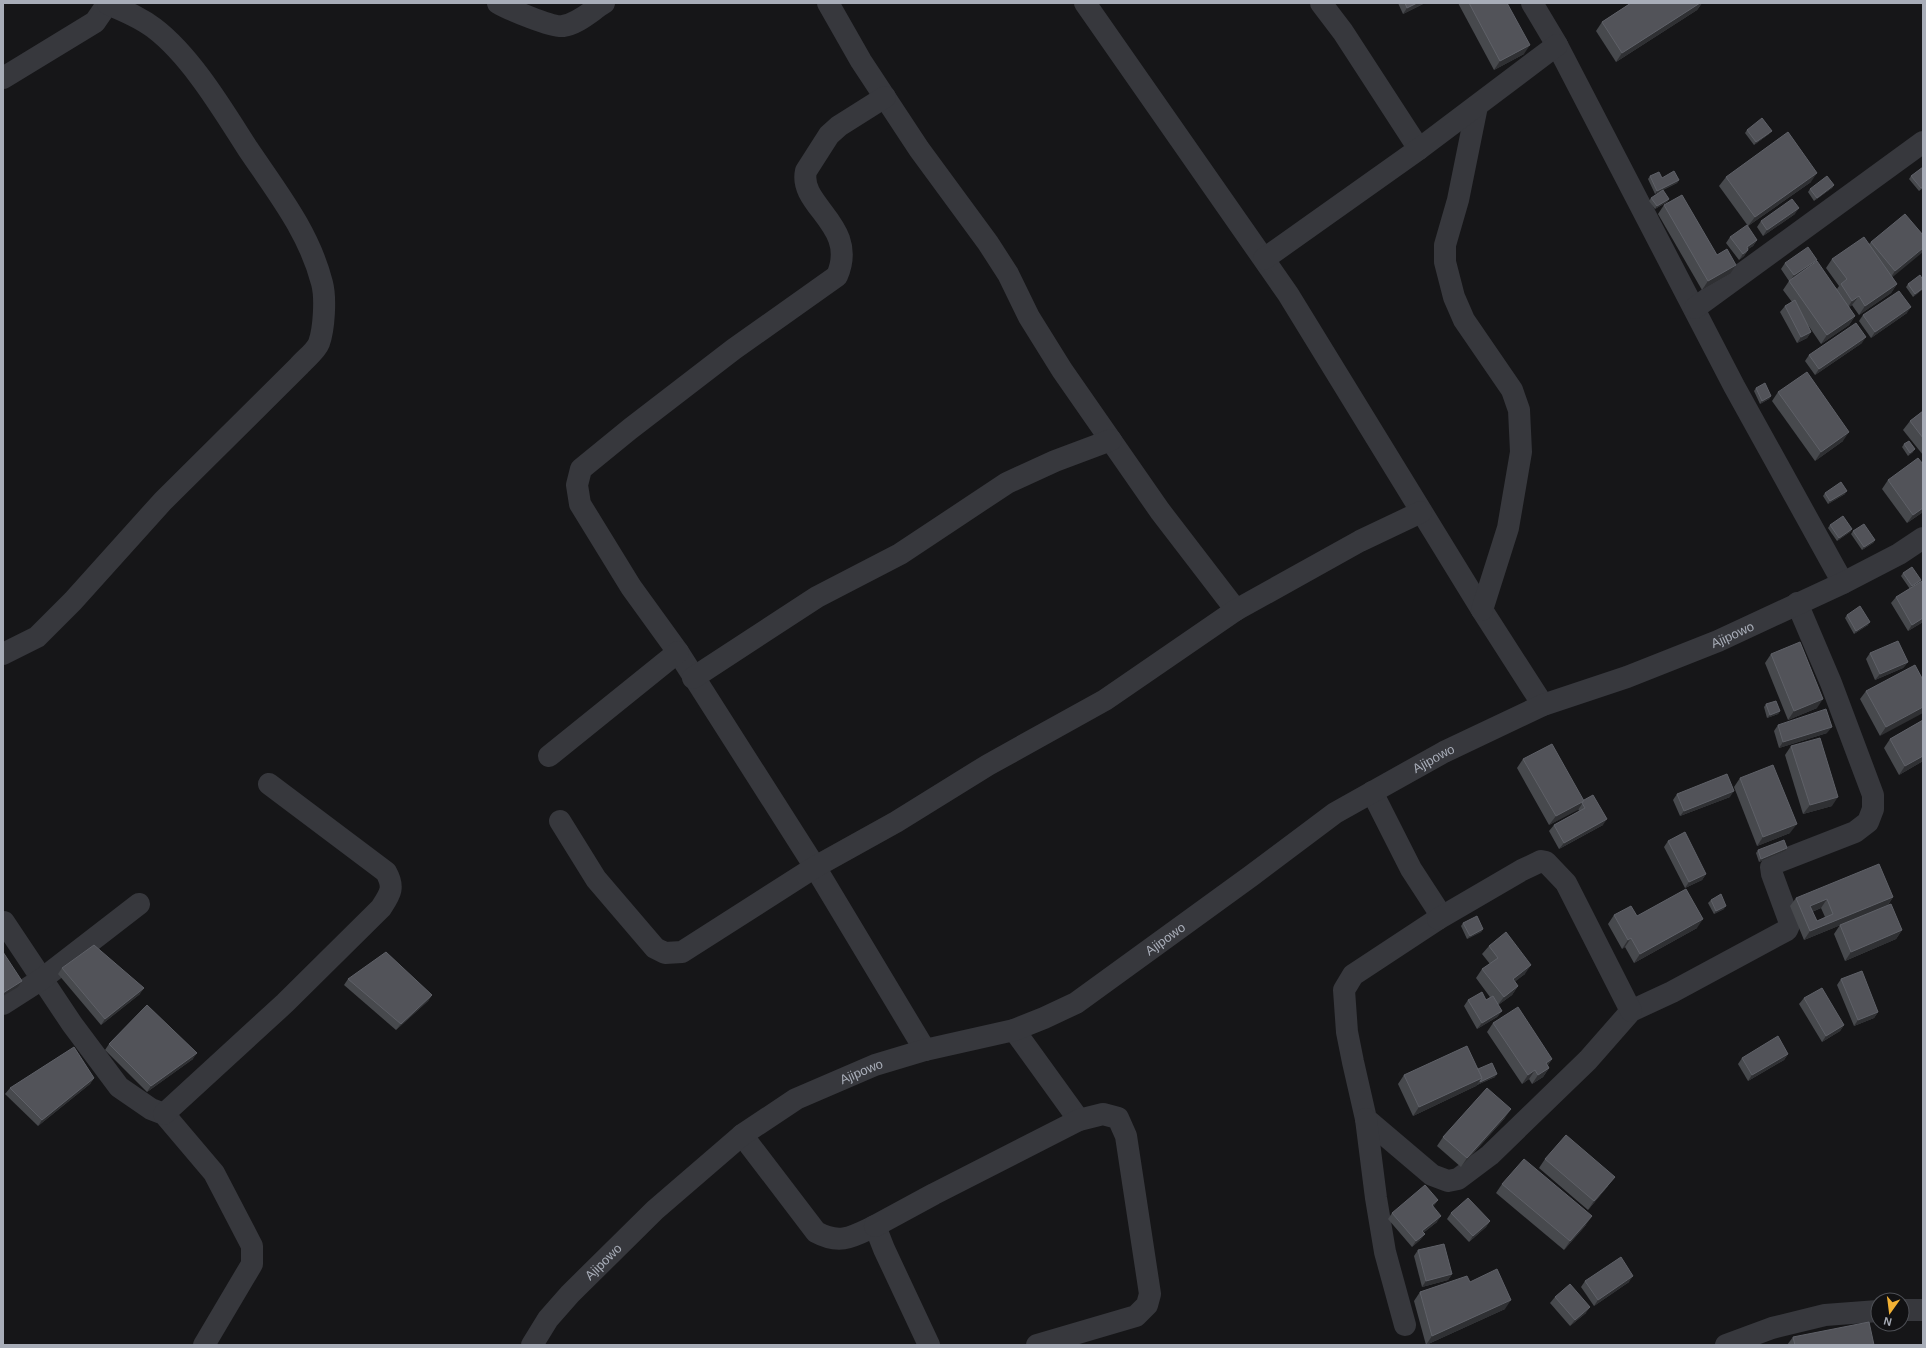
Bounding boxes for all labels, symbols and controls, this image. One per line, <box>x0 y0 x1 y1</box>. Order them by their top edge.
street label: Ajipowo <box>1709 618 1756 651</box>
street label: Ajipowo <box>1410 741 1457 776</box>
street label: Ajipowo <box>1142 919 1188 958</box>
street label: Ajipowo <box>837 1056 885 1087</box>
street label: Ajipowo <box>581 1240 624 1283</box>
north arrow <box>1870 1292 1910 1332</box>
text: N <box>1882 1315 1893 1328</box>

